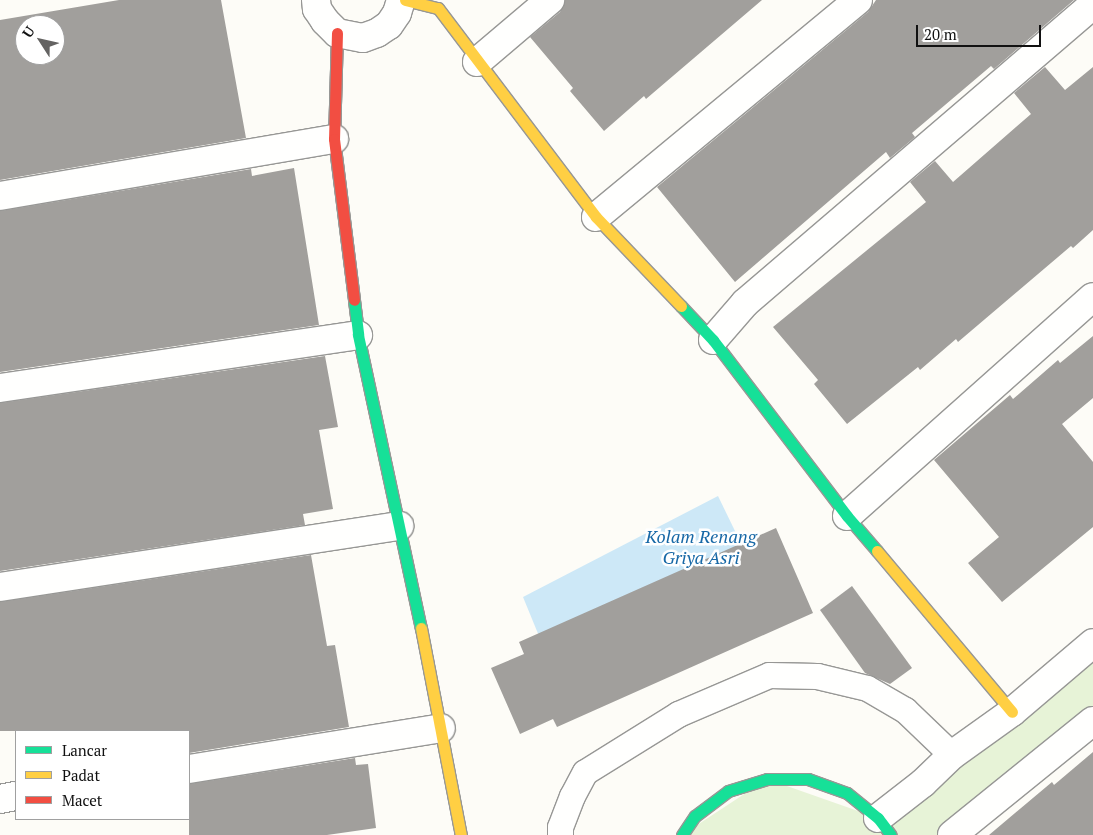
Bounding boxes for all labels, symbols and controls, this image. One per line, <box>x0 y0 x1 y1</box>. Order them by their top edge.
north arrow <box>15 15 65 65</box>
scale bar <box>918 15 1043 47</box>
text: U <box>17 22 39 41</box>
text: 20 m <box>924 24 957 44</box>
water label: Kolam Renang Griya Asri <box>645 526 757 568</box>
legend <box>15 730 190 820</box>
text: Lancar <box>62 740 107 760</box>
text: Padat <box>62 765 100 785</box>
text: Macet <box>62 790 102 810</box>

